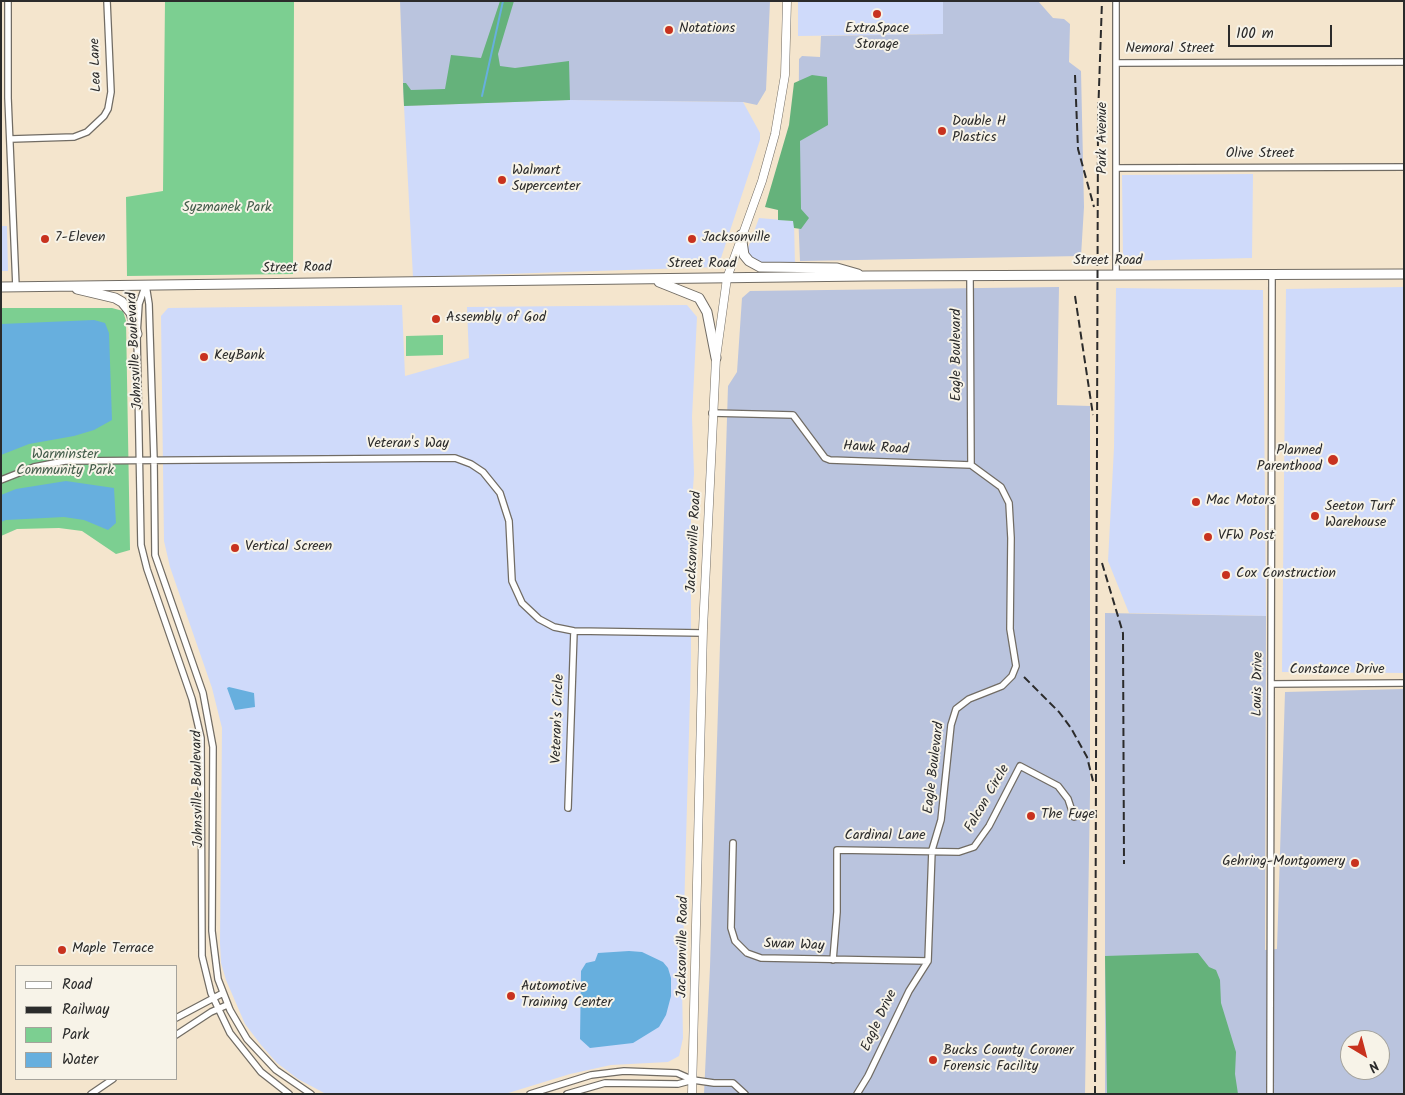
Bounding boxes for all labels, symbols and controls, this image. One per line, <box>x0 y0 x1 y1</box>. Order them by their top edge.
marker: ExtraSpace Storage <box>871 8 883 20</box>
scale bar <box>1230 15 1334 47</box>
place label: Notations <box>679 22 735 38</box>
place label: ExtraSpace Storage <box>845 22 909 54</box>
text: 100 m <box>1236 22 1274 46</box>
marker: Notations <box>663 24 675 36</box>
street label: Lea Lane <box>88 38 106 92</box>
street label: Nemoral Street <box>1125 42 1215 58</box>
street label: Park Avenue <box>1096 102 1112 174</box>
place label: Double H Plastics <box>952 115 1006 148</box>
marker: Double H Plastics <box>936 125 948 137</box>
street label: Olive Street <box>1226 147 1294 163</box>
place label: Walmart Supercenter <box>512 164 580 196</box>
marker: Walmart Supercenter <box>496 174 508 186</box>
park label: Syzmanek Park <box>182 201 272 217</box>
place label: 7-Eleven <box>55 231 105 247</box>
place label: Jacksonville <box>702 231 770 247</box>
marker: 7-Eleven <box>39 233 51 245</box>
marker: Jacksonville <box>686 233 698 245</box>
street label: Street Road <box>1073 254 1143 270</box>
street label: Street Road <box>667 257 737 273</box>
street label: Street Road <box>262 260 332 278</box>
street label: Johnsville Boulevard <box>125 292 147 410</box>
street label: Eagle Boulevard <box>950 309 966 401</box>
place label: Assembly of God <box>446 311 546 327</box>
marker: Assembly of God <box>430 313 442 325</box>
place label: KeyBank <box>214 349 265 365</box>
marker: KeyBank <box>198 351 210 363</box>
street label: Veteran's Way <box>367 437 449 453</box>
street label: Hawk Road <box>843 439 909 459</box>
place label: Planned Parenthood <box>1257 444 1322 477</box>
park label: Warminster Community Park <box>16 448 114 481</box>
marker: Planned Parenthood <box>1326 453 1340 467</box>
street label: Jacksonville Road <box>684 491 706 593</box>
place label: Mac Motors <box>1206 494 1275 510</box>
marker: Mac Motors <box>1190 496 1202 508</box>
place label: Seeton Turf Warehouse <box>1325 500 1394 532</box>
marker: Seeton Turf Warehouse <box>1309 510 1321 522</box>
place label: VFW Post <box>1218 529 1275 545</box>
marker: VFW Post <box>1202 531 1214 543</box>
place label: Vertical Screen <box>245 540 332 556</box>
marker: Vertical Screen <box>229 542 241 554</box>
place label: Cox Construction <box>1236 567 1336 583</box>
marker: Cox Construction <box>1220 569 1232 581</box>
street label: Louis Drive <box>1250 651 1268 717</box>
street label: Constance Drive <box>1290 663 1384 679</box>
street label: Veteran's Circle <box>549 674 569 764</box>
street label: Eagle Boulevard <box>921 721 949 815</box>
street label: Johnsville Boulevard <box>190 730 208 848</box>
street label: Falcon Circle <box>962 762 1014 836</box>
place label: The Fuge <box>1041 808 1095 824</box>
marker: The Fuge <box>1025 810 1037 822</box>
street label: Cardinal Lane <box>845 829 925 845</box>
place label: Gehring-Montgomery <box>1222 855 1345 871</box>
marker: Gehring-Montgomery <box>1349 857 1361 869</box>
street label: Jacksonville Road <box>675 896 693 998</box>
street label: Swan Way <box>763 937 825 955</box>
place label: Maple Terrace <box>72 942 154 958</box>
marker: Maple Terrace <box>56 944 68 956</box>
legend <box>15 965 178 1080</box>
text: Road <box>62 973 92 997</box>
place label: Automotive Training Center <box>521 980 612 1012</box>
street label: Eagle Drive <box>858 988 902 1054</box>
marker: Automotive Training Center <box>505 990 517 1002</box>
text: Railway <box>62 998 109 1022</box>
text: Park <box>62 1023 89 1047</box>
north arrow <box>1340 1030 1390 1080</box>
place label: Bucks County Coroner Forensic Facility <box>943 1044 1074 1076</box>
text: Water <box>62 1048 98 1072</box>
marker: Bucks County Coroner Forensic Facility <box>927 1054 939 1066</box>
text: N <box>1363 1055 1384 1078</box>

